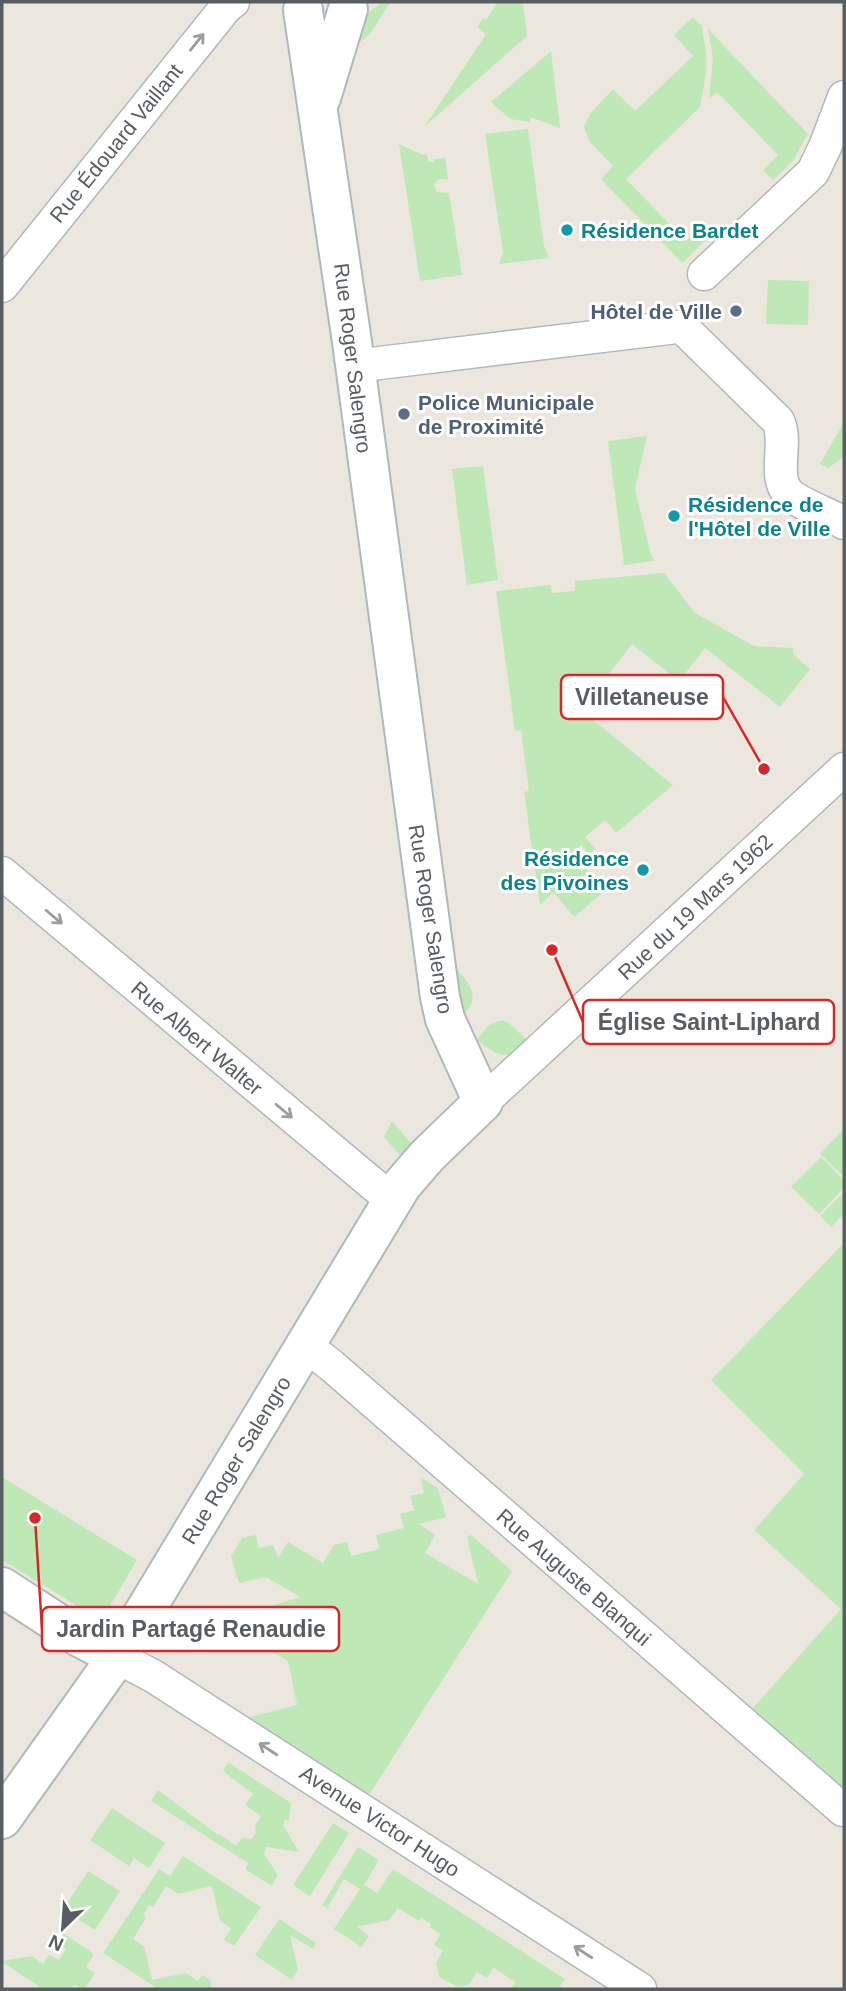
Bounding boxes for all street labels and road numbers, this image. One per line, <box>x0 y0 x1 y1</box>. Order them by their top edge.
street label: Rue Édouard Vaillant <box>45 59 187 227</box>
street label: Rue Roger Salengro <box>330 262 376 454</box>
street label: Rue Roger Salengro <box>405 823 457 1015</box>
street label: Rue du 19 Mars 1962 <box>613 830 777 984</box>
street label: Rue Albert Walter <box>127 977 267 1099</box>
street label: Rue Roger Salengro <box>177 1372 295 1548</box>
street label: Rue Auguste Blanqui <box>492 1504 656 1650</box>
street label: Avenue Victor Hugo <box>296 1761 464 1881</box>

